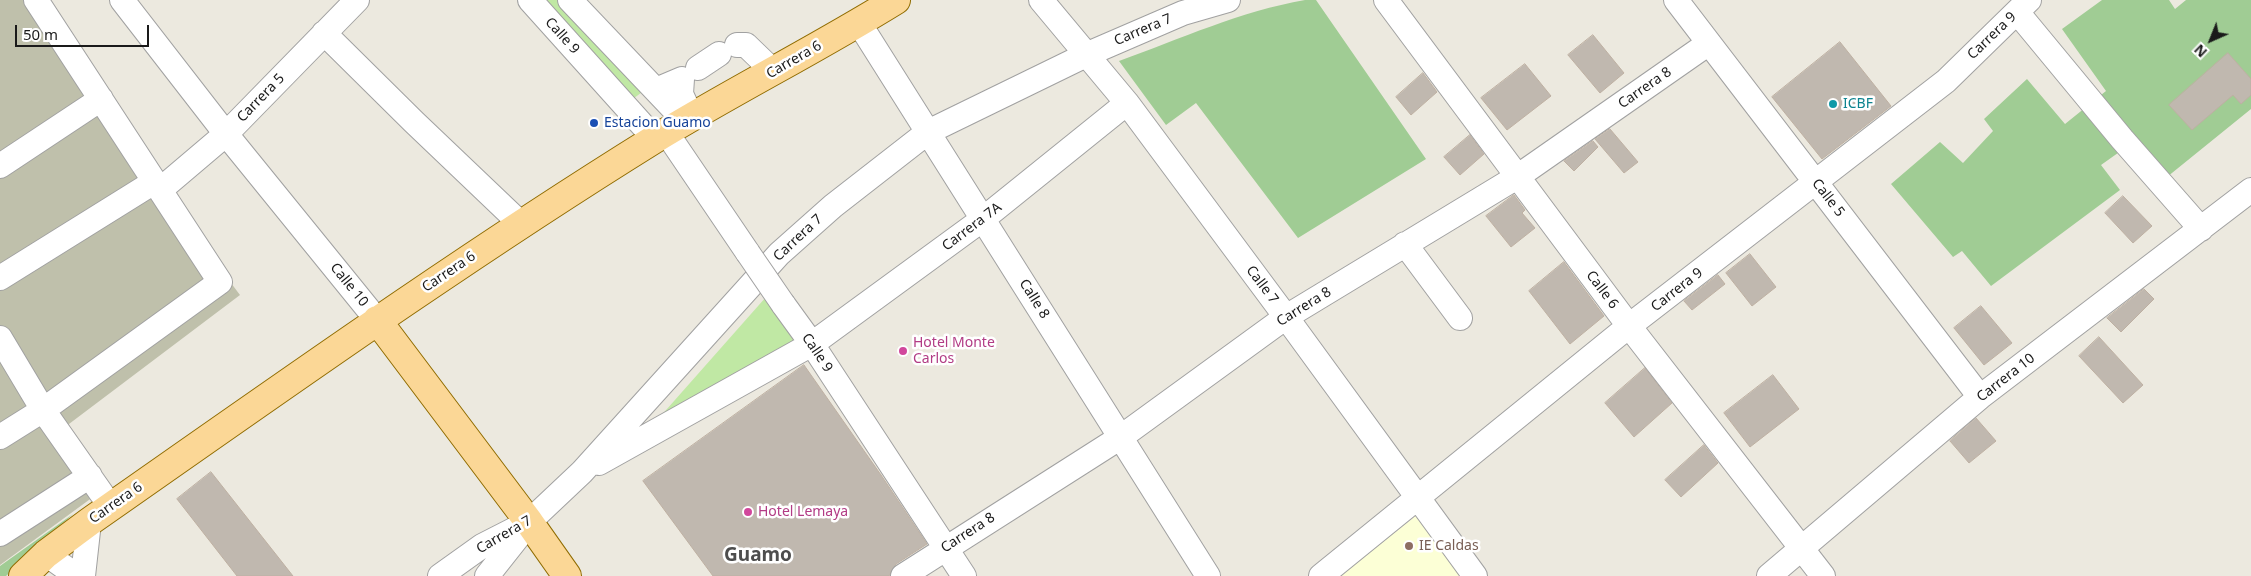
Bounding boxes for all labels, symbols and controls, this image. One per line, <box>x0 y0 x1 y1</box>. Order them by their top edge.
street label: Carrera 9 <box>1964 9 2020 63</box>
street label: Carrera 7 <box>1112 10 1174 50</box>
street label: Calle 9 <box>541 14 583 58</box>
scale bar <box>18 15 151 47</box>
north arrow <box>2186 15 2236 65</box>
text: 50 m <box>23 24 58 44</box>
street label: Carrera 6 <box>763 38 825 82</box>
text: N <box>2190 40 2211 62</box>
street label: Carrera 8 <box>1615 64 1675 112</box>
street label: Carrera 5 <box>234 70 288 126</box>
place label: ICBF <box>1843 96 1873 112</box>
marker: ICBF <box>1827 98 1839 110</box>
place label: Estacion Guamo <box>604 115 711 131</box>
marker: Estacion Guamo <box>588 117 600 129</box>
street label: Calle 5 <box>1808 176 1848 220</box>
street label: Carrera 7A <box>939 199 1005 255</box>
street label: Carrera 7 <box>770 211 826 265</box>
street label: Carrera 6 <box>419 248 479 296</box>
street label: Calle 10 <box>326 260 372 310</box>
street label: Calle 7 <box>1242 263 1282 307</box>
street label: Carrera 9 <box>1648 265 1706 315</box>
street label: Calle 6 <box>1582 268 1622 312</box>
street label: Calle 8 <box>1015 276 1053 322</box>
street label: Carrera 8 <box>1274 284 1334 330</box>
street label: Calle 9 <box>798 330 836 376</box>
place label: Hotel Monte Carlos <box>913 335 995 368</box>
marker: Hotel Monte Carlos <box>897 345 909 357</box>
street label: Carrera 10 <box>1974 350 2038 406</box>
street label: Carrera 6 <box>86 479 146 527</box>
place label: Hotel Lemaya <box>758 504 848 520</box>
marker: Hotel Lemaya <box>742 506 754 518</box>
street label: Carrera 8 <box>938 509 998 557</box>
street label: Carrera 7 <box>473 513 535 557</box>
place label: IE Caldas <box>1419 538 1479 554</box>
marker: IE Caldas <box>1403 540 1415 552</box>
district label: Guamo <box>724 545 792 567</box>

